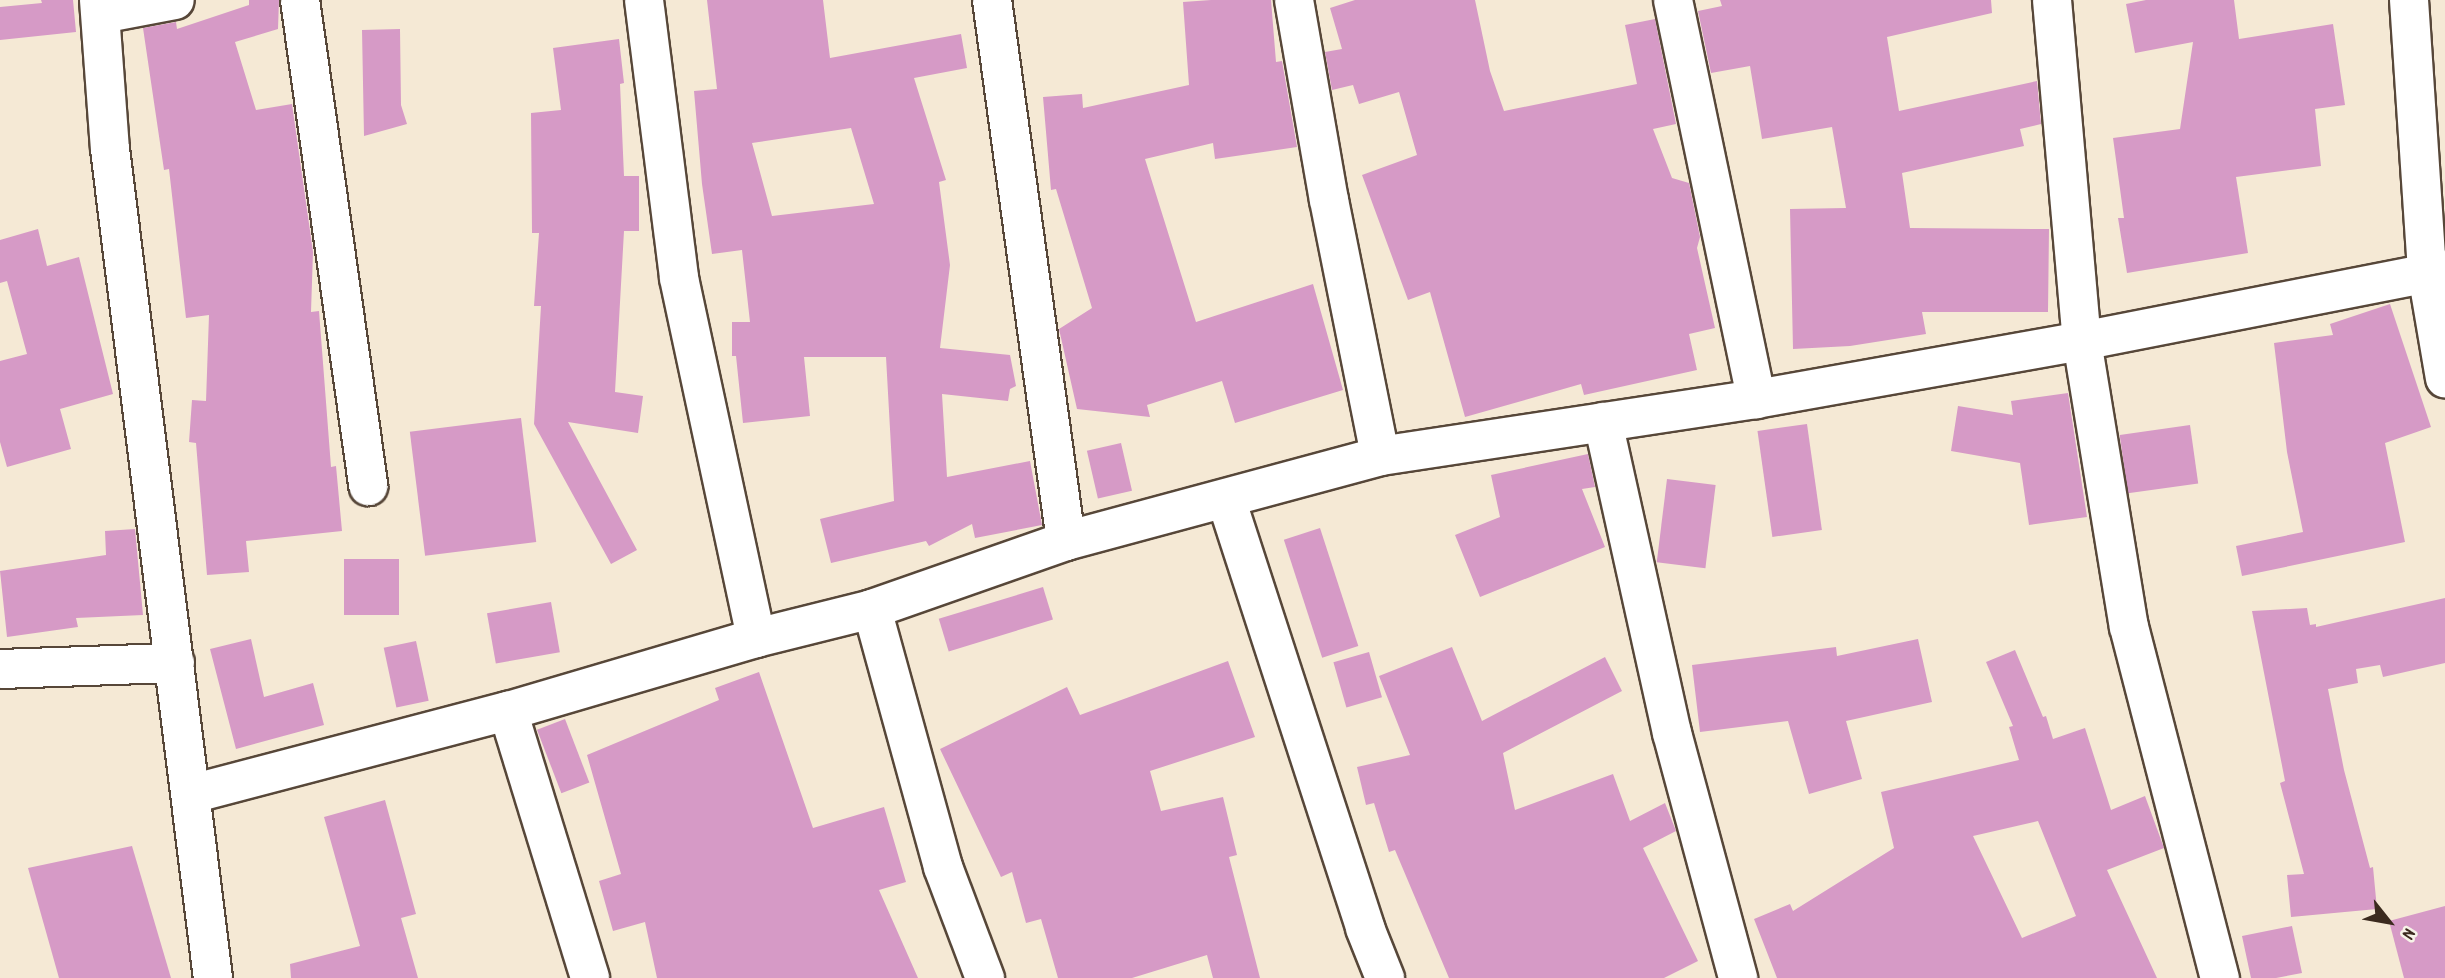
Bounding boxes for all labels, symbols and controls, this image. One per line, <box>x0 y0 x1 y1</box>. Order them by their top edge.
north arrow <box>2354 887 2424 957</box>
text: N <box>2393 922 2421 944</box>

